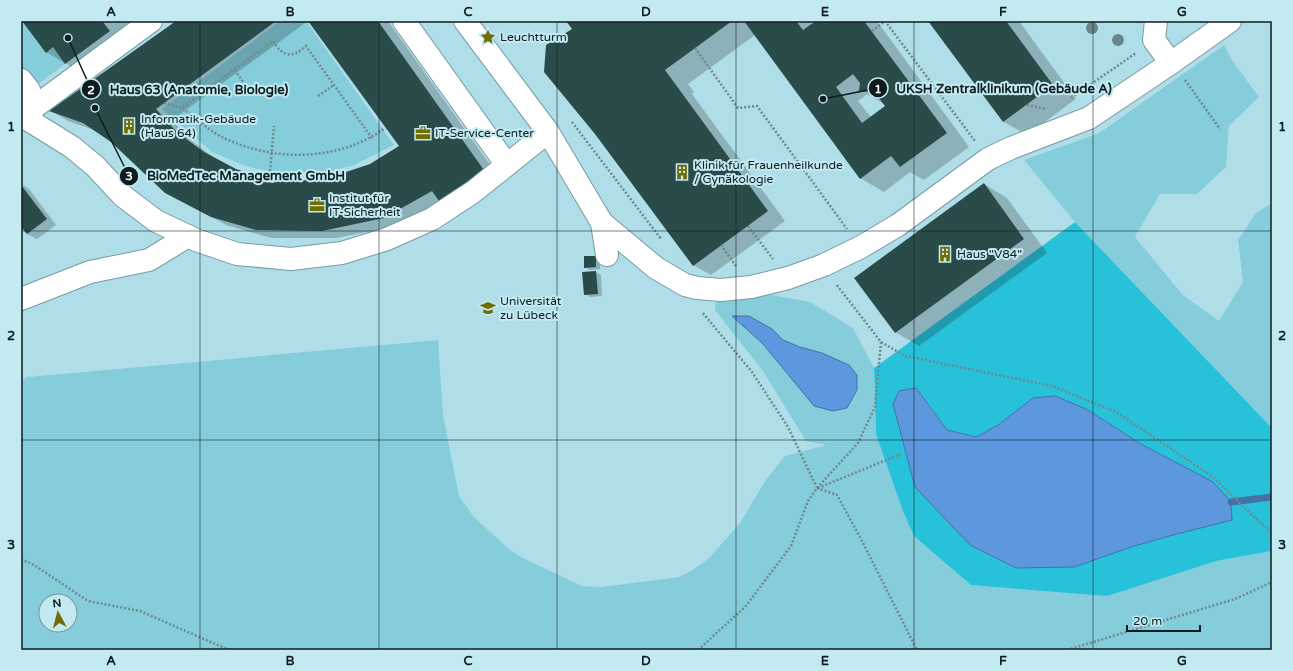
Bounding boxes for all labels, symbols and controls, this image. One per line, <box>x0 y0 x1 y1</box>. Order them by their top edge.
text: A <box>106 4 116 20</box>
text: B <box>285 4 295 20</box>
text: C <box>463 4 473 20</box>
text: D <box>641 4 651 20</box>
text: E <box>821 4 829 20</box>
text: F <box>999 4 1007 20</box>
text: G <box>1177 4 1187 20</box>
place icon: Leuchtturm <box>479 28 497 46</box>
place label: Leuchtturm <box>500 30 567 44</box>
callout: UKSH Zentralklinikum (Gebäude A) <box>868 76 1120 101</box>
callout: Haus 63 (Anatomie, Biologie) <box>81 77 296 102</box>
text: UKSH Zentralklinikum (Gebäude A) <box>896 81 1112 97</box>
text: Haus 63 (Anatomie, Biologie) <box>110 82 288 98</box>
text: 1 <box>874 82 882 96</box>
text: 2 <box>87 83 95 97</box>
place label: Informatik-Gebäude (Haus 64) <box>141 112 256 140</box>
building icon: Informatik-Gebäude (Haus 64) <box>120 117 138 135</box>
text: 1 <box>7 119 15 135</box>
text: 1 <box>1278 119 1286 135</box>
office icon: IT-Service-Center <box>414 124 432 142</box>
place label: IT-Service-Center <box>435 126 534 140</box>
place label: Klinik für Frauenheilkunde / Gynäkologie <box>694 158 843 186</box>
callout: BioMedTec Management GmbH <box>119 163 353 188</box>
building icon: Klinik für Frauenheilkunde / Gynäkologie <box>673 163 691 181</box>
text: BioMedTec Management GmbH <box>147 168 345 184</box>
text: 3 <box>125 169 133 183</box>
place label: Institut für IT-Sicherheit <box>329 191 401 219</box>
office icon: Institut für IT-Sicherheit <box>308 196 326 214</box>
building icon: Haus "V84" <box>936 245 954 263</box>
place label: Haus "V84" <box>957 247 1022 261</box>
place label: Universität zu Lübeck <box>500 294 562 322</box>
school or university icon: Universität zu Lübeck <box>479 299 497 317</box>
text: 2 <box>7 328 15 344</box>
text: 2 <box>1278 328 1286 344</box>
text: 3 <box>7 537 15 553</box>
text: 3 <box>1278 537 1286 553</box>
north arrow <box>38 593 78 633</box>
text: N <box>52 597 62 611</box>
scale bar <box>1127 607 1200 633</box>
text: 20 m <box>1133 614 1162 628</box>
text: A <box>106 653 116 669</box>
text: B <box>285 653 295 669</box>
text: C <box>463 653 473 669</box>
text: D <box>641 653 651 669</box>
text: E <box>821 653 829 669</box>
text: F <box>999 653 1007 669</box>
text: G <box>1177 653 1187 669</box>

